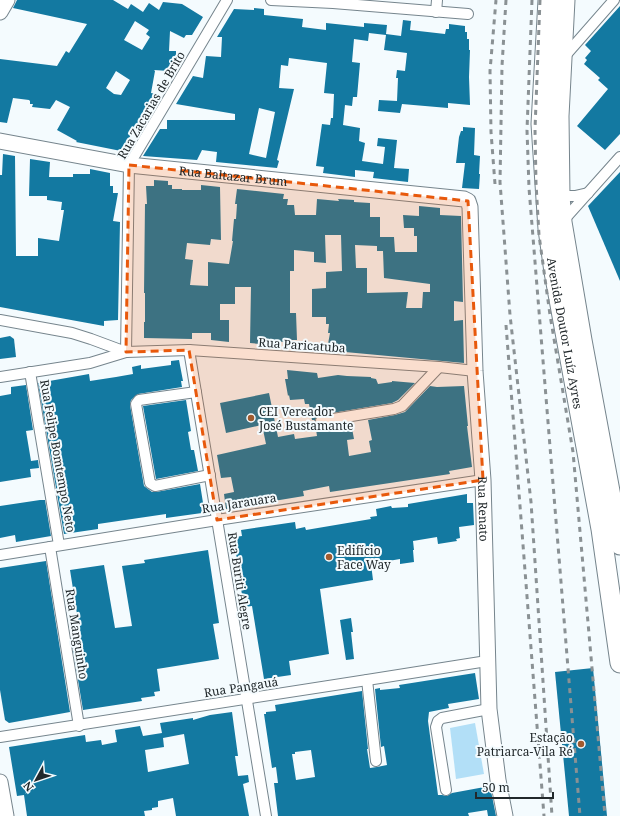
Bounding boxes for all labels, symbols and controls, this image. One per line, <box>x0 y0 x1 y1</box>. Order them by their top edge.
street label: Rua Zacarias de Brito <box>113 48 189 162</box>
street label: Rua Baltazar Brum <box>178 162 288 190</box>
street label: Avenida Doutor Luíz Ayres <box>544 256 587 410</box>
street label: Rua Paricatuba <box>258 333 346 357</box>
street label: Rua Felipe Bomtempo Neto <box>36 378 80 534</box>
place label: CEI Vereador José Bustamante <box>258 403 354 434</box>
marker: CEI Vereador José Bustamante <box>246 413 256 423</box>
street label: Rua Renato <box>474 476 493 542</box>
street label: Rua Jarauara <box>201 489 278 517</box>
street label: Rua Buriti Alegre <box>224 531 256 631</box>
place label: Edifício Face Way <box>337 542 391 573</box>
marker: Edifício Face Way <box>324 552 334 562</box>
street label: Rua Manguinho <box>61 588 93 680</box>
street label: Rua Pangauá <box>203 673 279 701</box>
place label: Estação Patriarca-Vila Ré <box>477 729 573 760</box>
marker: Estação Patriarca-Vila Ré <box>576 739 586 749</box>
north arrow <box>16 760 56 800</box>
scale bar <box>476 774 553 800</box>
text: N <box>19 778 36 795</box>
text: 50 m <box>482 779 510 796</box>

